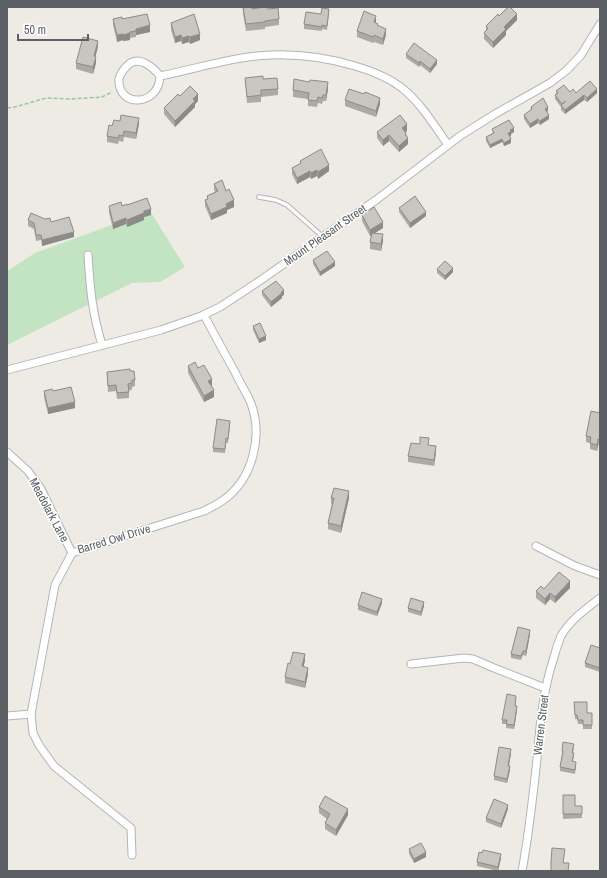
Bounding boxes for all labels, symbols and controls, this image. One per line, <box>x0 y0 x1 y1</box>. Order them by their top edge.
scale bar <box>18 16 88 42</box>
text: 50 m <box>24 22 46 38</box>
street label: Mount Pleasant Street <box>281 200 370 269</box>
street label: Meadolark Lane <box>25 475 73 545</box>
street label: Barred Owl Drive <box>76 520 152 558</box>
street label: Warren Street <box>529 694 553 756</box>

